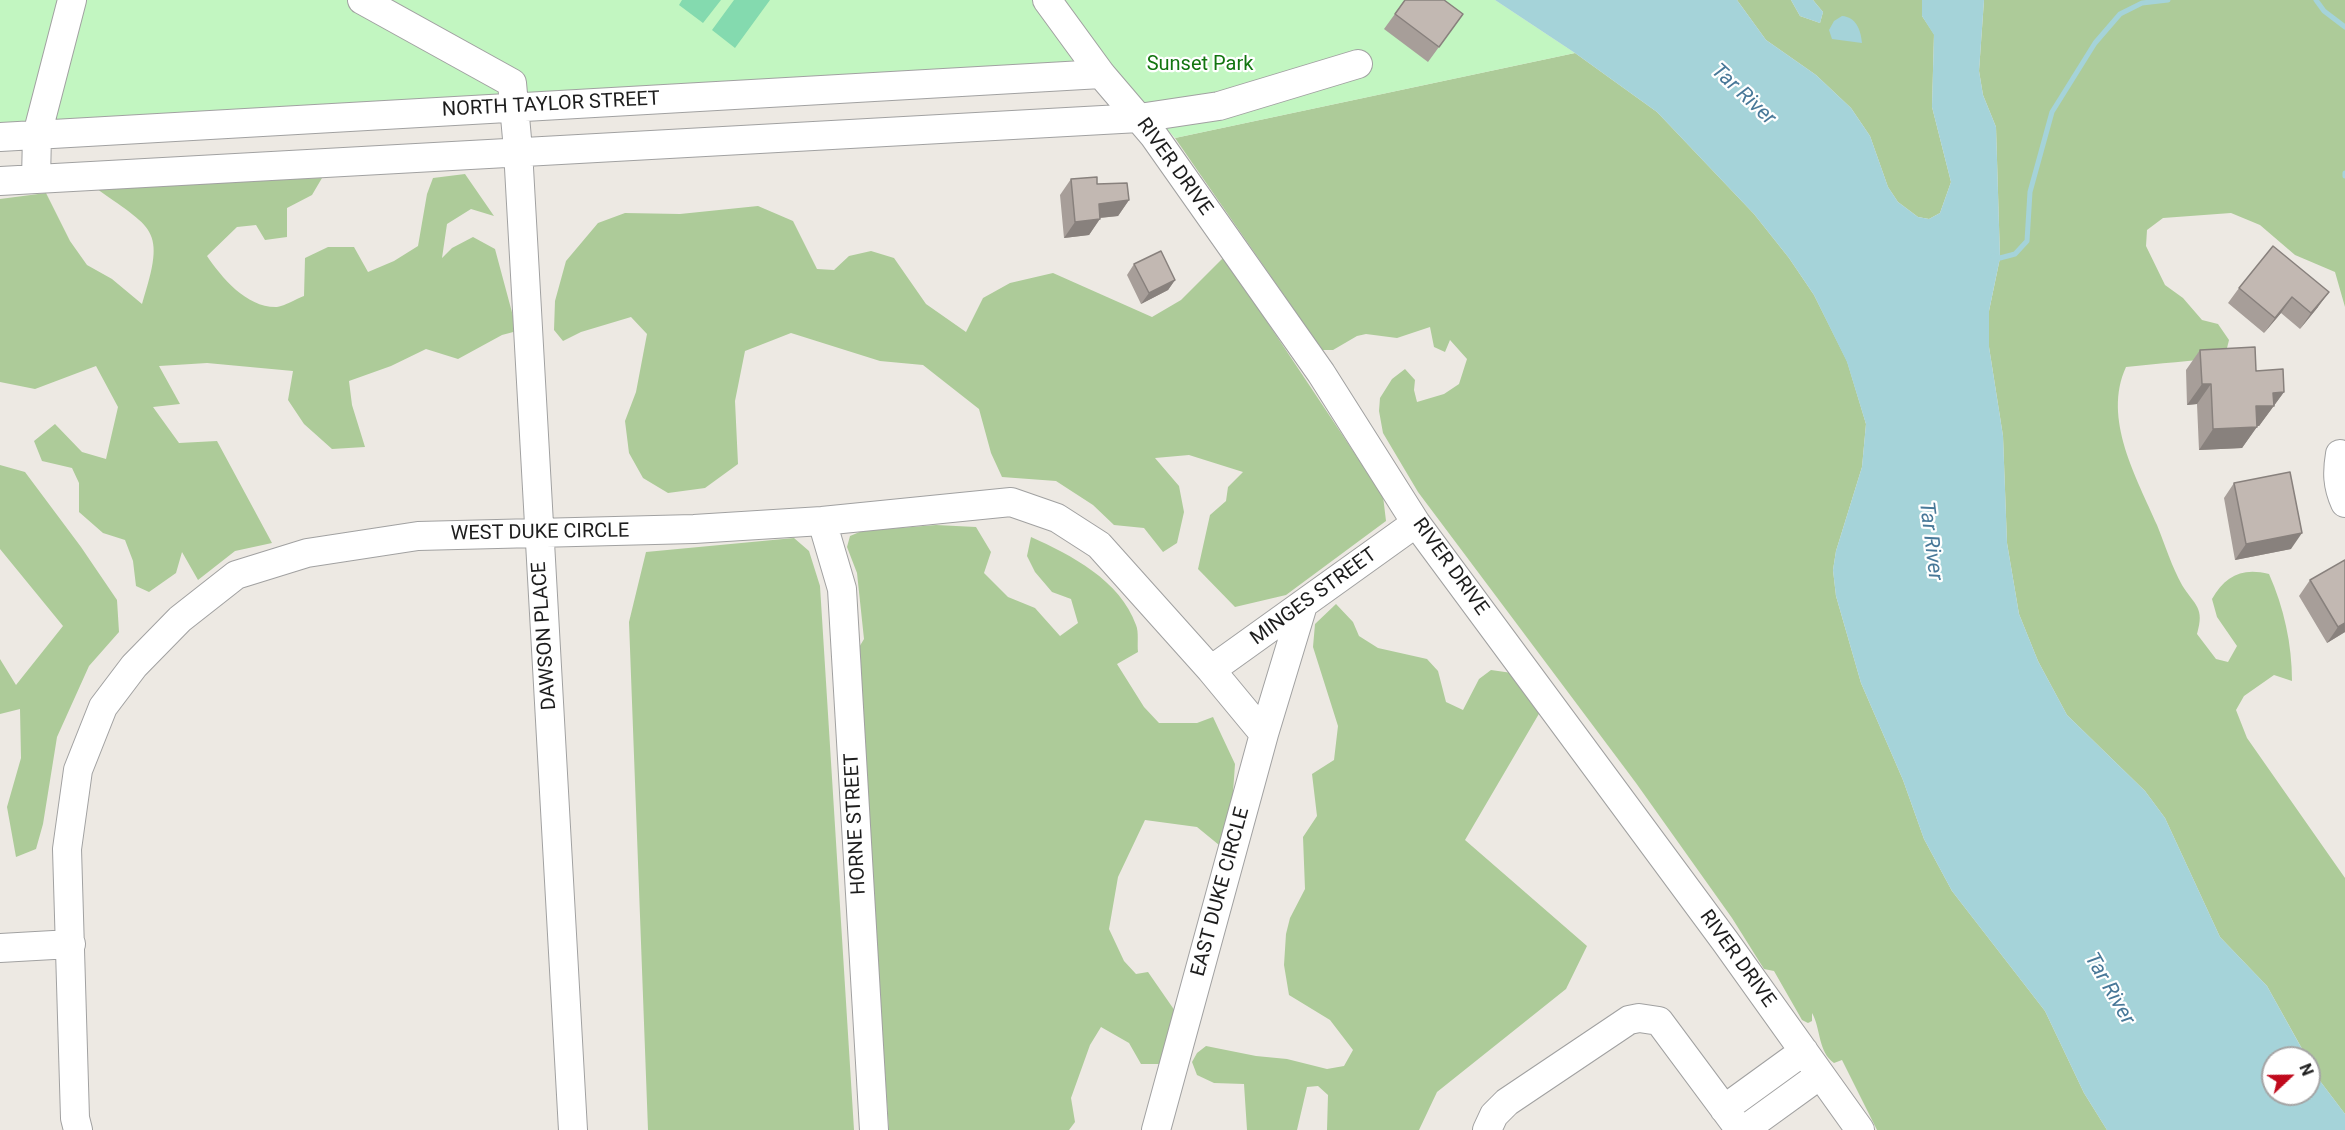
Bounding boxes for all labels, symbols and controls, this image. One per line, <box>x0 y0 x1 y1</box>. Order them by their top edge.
park label: Sunset Park <box>1147 53 1253 77</box>
water label: Tar River <box>1705 59 1781 131</box>
street label: NORTH TAYLOR STREET <box>441 87 661 123</box>
street label: RIVER DRIVE <box>1131 114 1217 220</box>
water label: Tar River <box>1913 500 1947 582</box>
street label: RIVER DRIVE <box>1407 514 1493 620</box>
street label: WEST DUKE CIRCLE <box>450 519 630 547</box>
street label: MINGES STREET <box>1246 543 1382 651</box>
street label: DAWSON PLACE <box>528 561 562 711</box>
street label: HORNE STREET <box>840 752 872 896</box>
street label: EAST DUKE CIRCLE <box>1187 805 1255 979</box>
street label: RIVER DRIVE <box>1694 906 1780 1012</box>
water label: Tar River <box>2078 948 2140 1030</box>
north arrow <box>2261 1046 2321 1106</box>
text: N <box>2295 1061 2317 1079</box>

